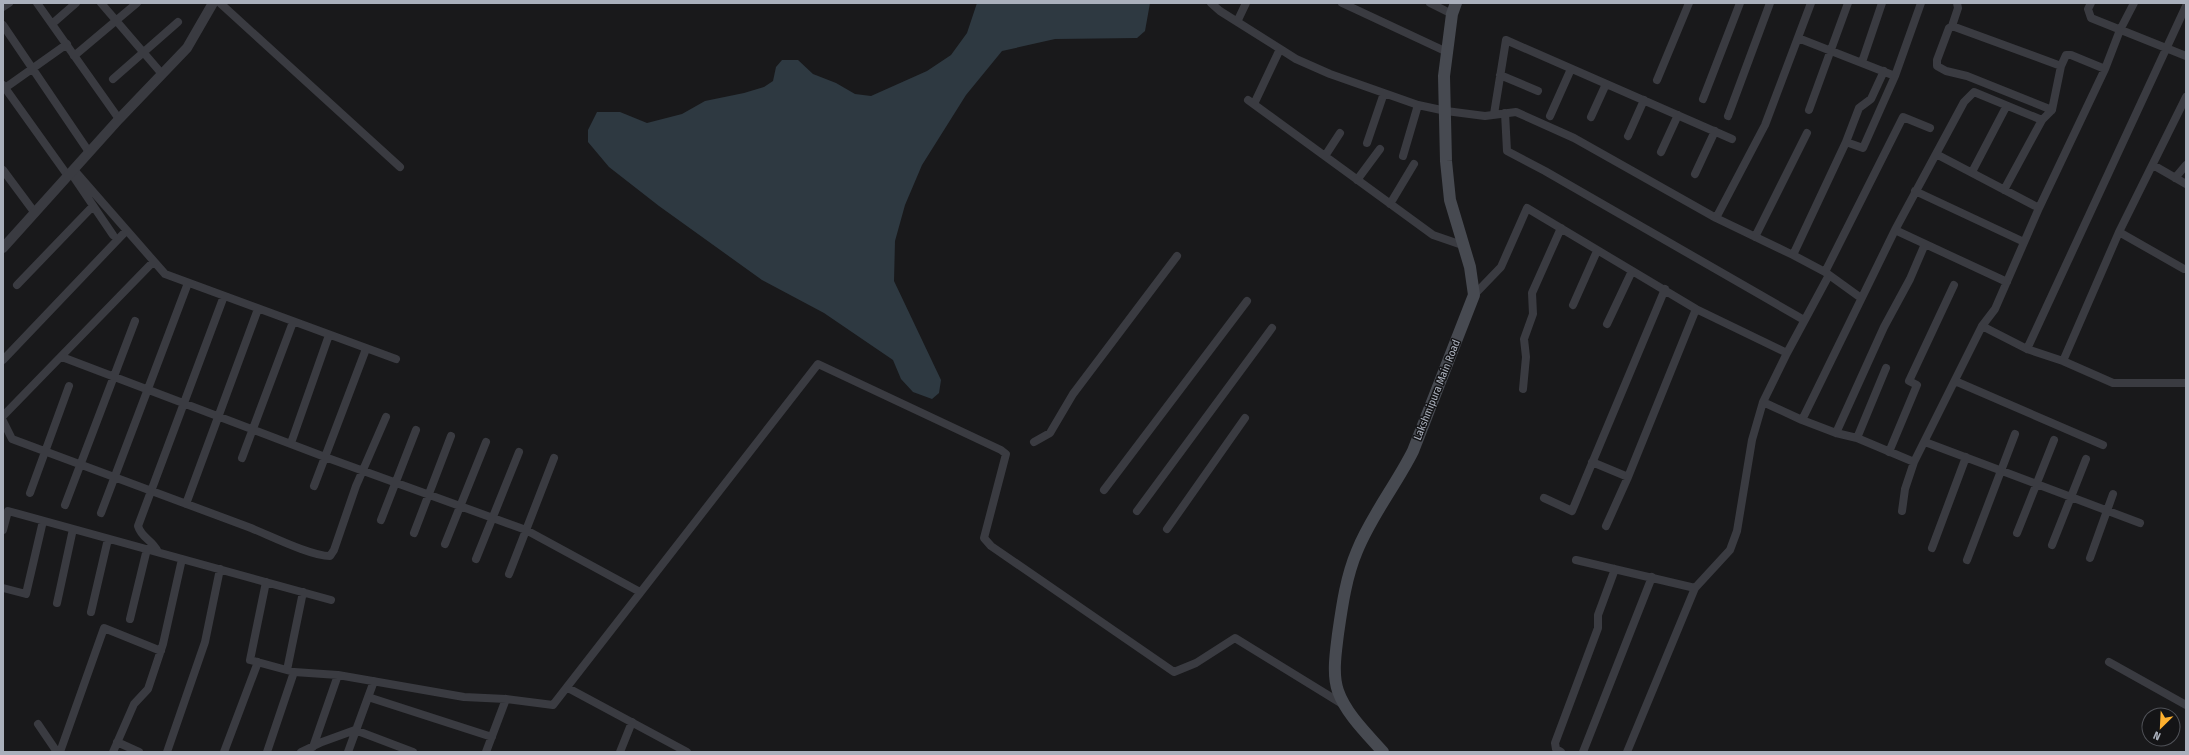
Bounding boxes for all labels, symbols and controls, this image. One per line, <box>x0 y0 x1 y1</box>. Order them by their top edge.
street label: Lakshmipura Main Road <box>1411 338 1463 442</box>
north arrow <box>2141 707 2181 747</box>
text: N <box>2151 728 2163 743</box>

